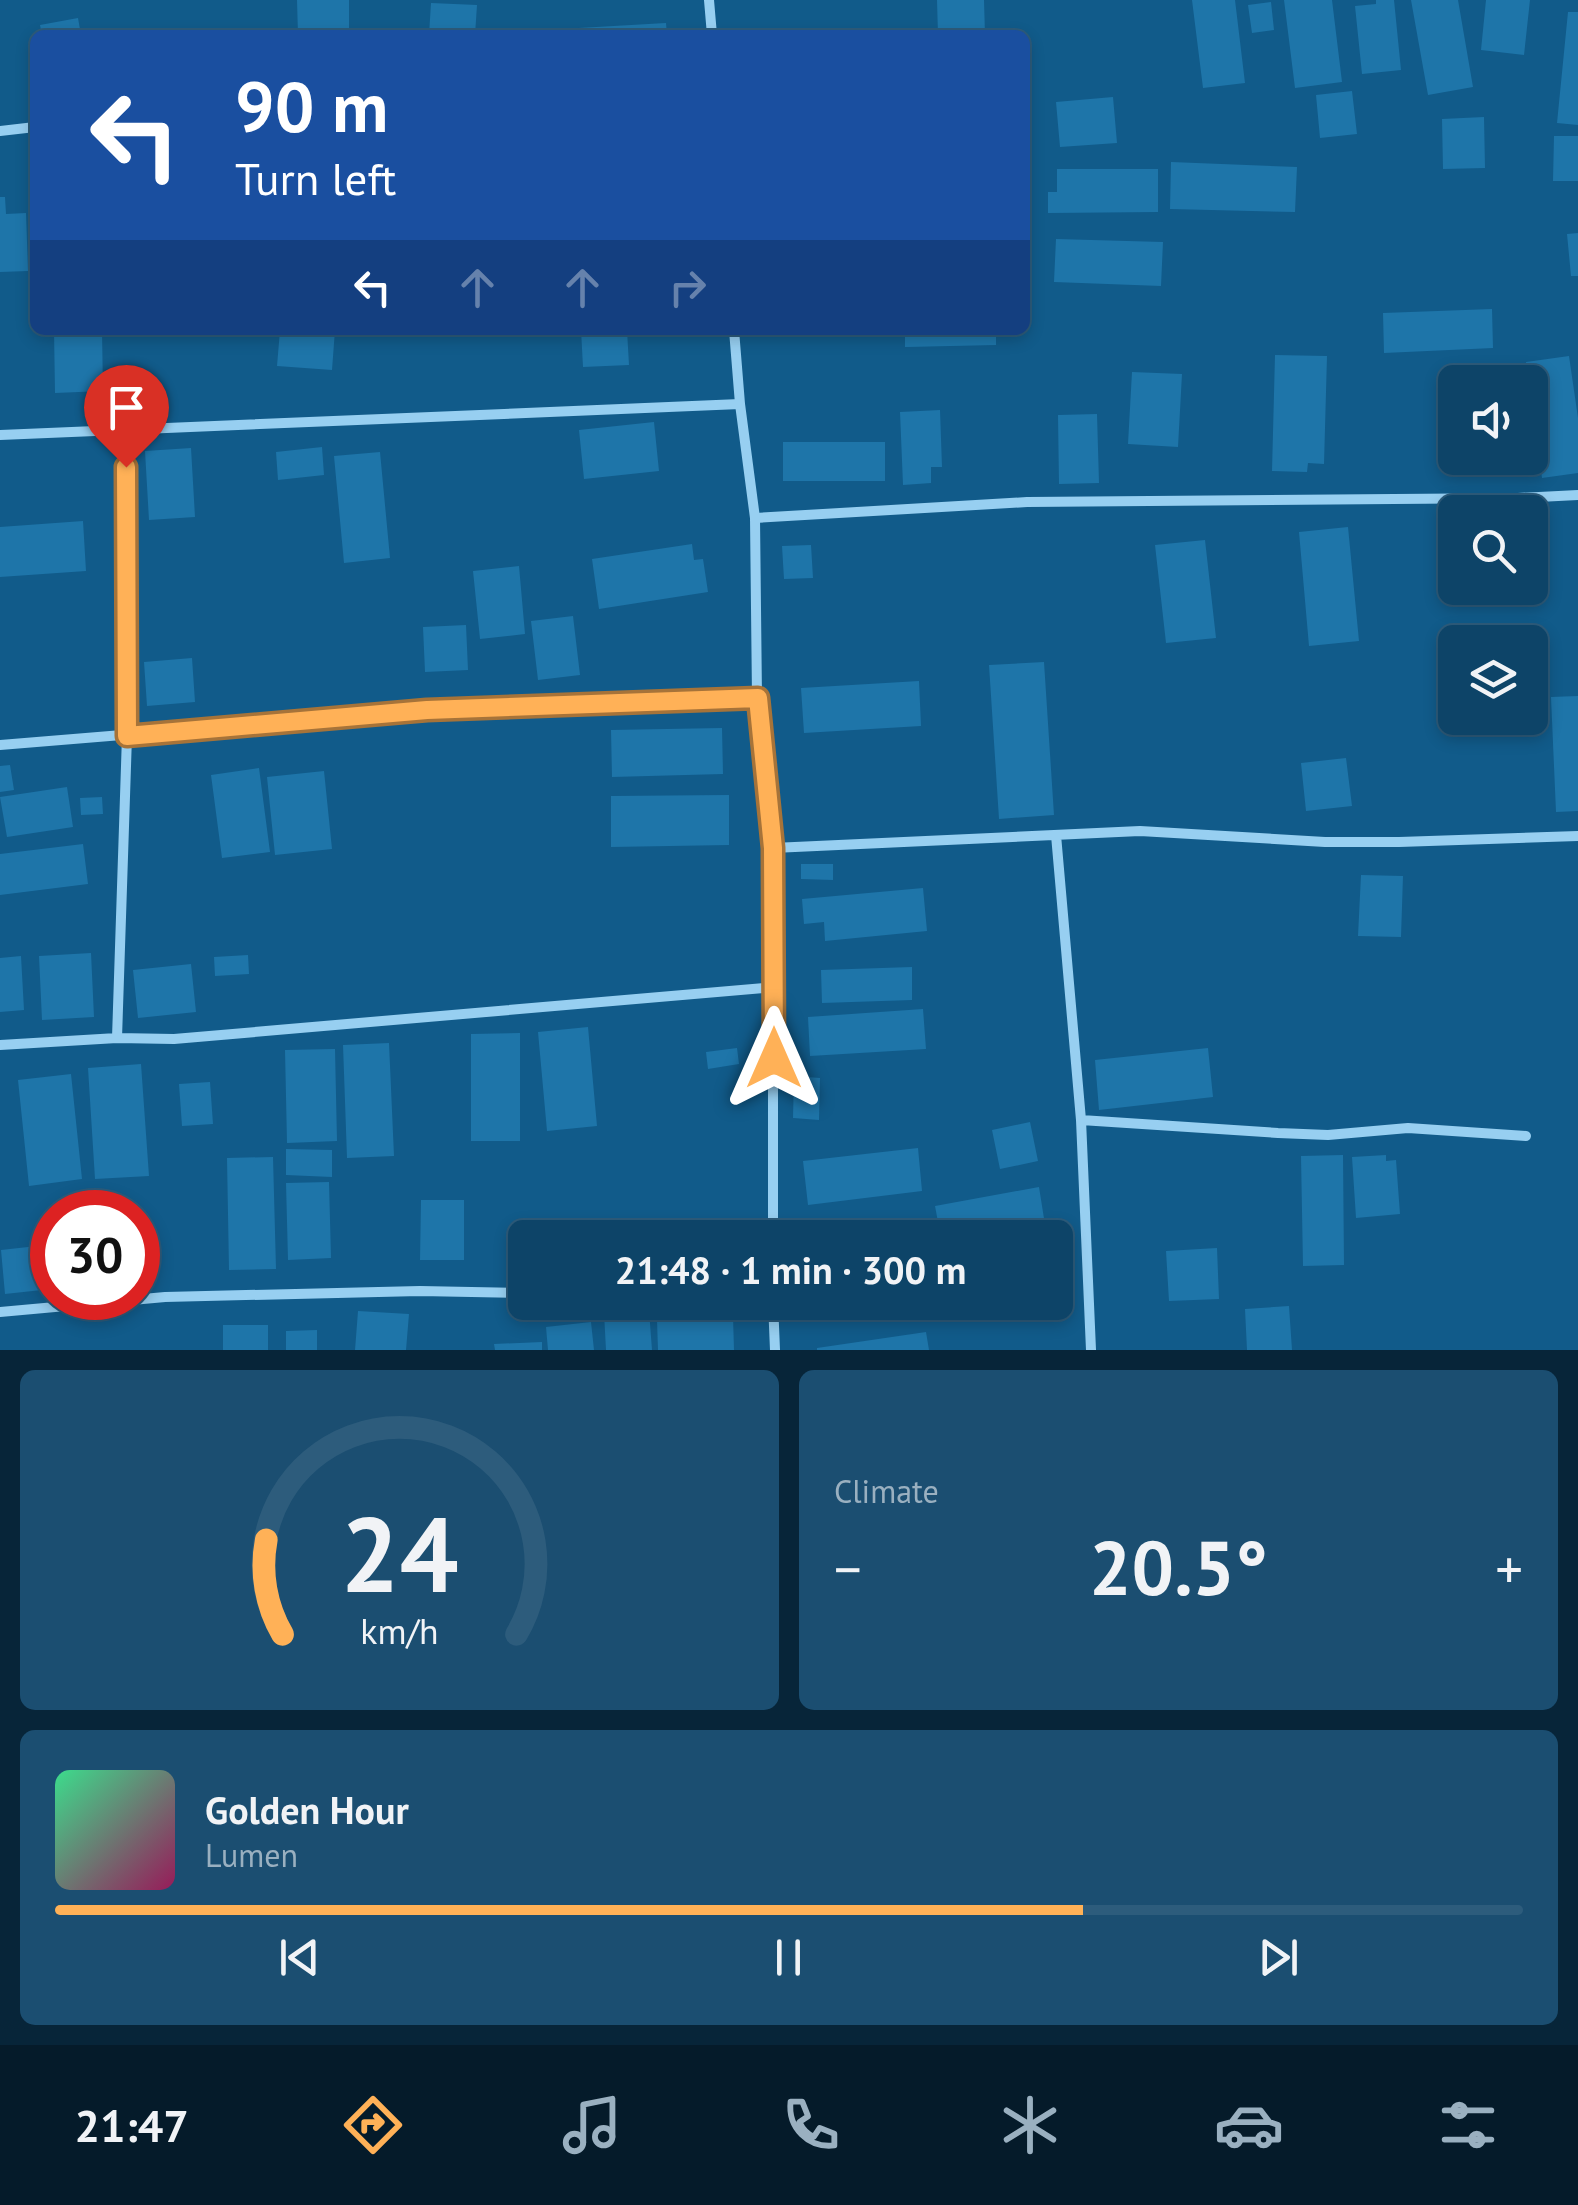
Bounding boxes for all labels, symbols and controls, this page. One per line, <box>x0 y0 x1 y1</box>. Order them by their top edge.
text: 90 m <box>235 61 388 151</box>
icon: left <box>70 70 200 200</box>
text: Turn left <box>235 149 396 207</box>
icon: left <box>345 260 400 315</box>
icon: ahead <box>450 260 505 315</box>
icon: ahead <box>555 260 610 315</box>
icon: right <box>660 260 715 315</box>
pin <box>84 365 169 468</box>
map controls <box>1438 365 1548 735</box>
button: sound <box>1438 365 1548 475</box>
icon: arrive <box>99 380 154 435</box>
button: search <box>1438 495 1548 605</box>
button: layers <box>1438 625 1548 735</box>
position arrow <box>722 1006 826 1110</box>
speed limit sign: 30 <box>30 1190 160 1320</box>
text: 21:48 · 1 min · 300 m <box>615 1245 966 1294</box>
text: Climate <box>834 1470 939 1512</box>
text: 24 <box>341 1486 458 1621</box>
text: 20.5° <box>1089 1519 1268 1616</box>
text: − <box>834 1533 862 1604</box>
text: + <box>1495 1533 1523 1604</box>
text: km/h <box>360 1608 439 1654</box>
text: Golden Hour <box>205 1785 409 1834</box>
text: Lumen <box>205 1834 298 1876</box>
icon: previous <box>272 1930 327 1985</box>
icon: pause <box>761 1930 816 1985</box>
icon: next <box>1251 1930 1306 1985</box>
icon: directions <box>338 2090 408 2160</box>
icon: music <box>557 2090 627 2160</box>
icon: phone <box>776 2090 846 2160</box>
icon: climate <box>995 2090 1065 2160</box>
icon: car <box>1214 2090 1284 2160</box>
icon: filters <box>1433 2090 1503 2160</box>
text: 21:47 <box>75 2096 189 2154</box>

